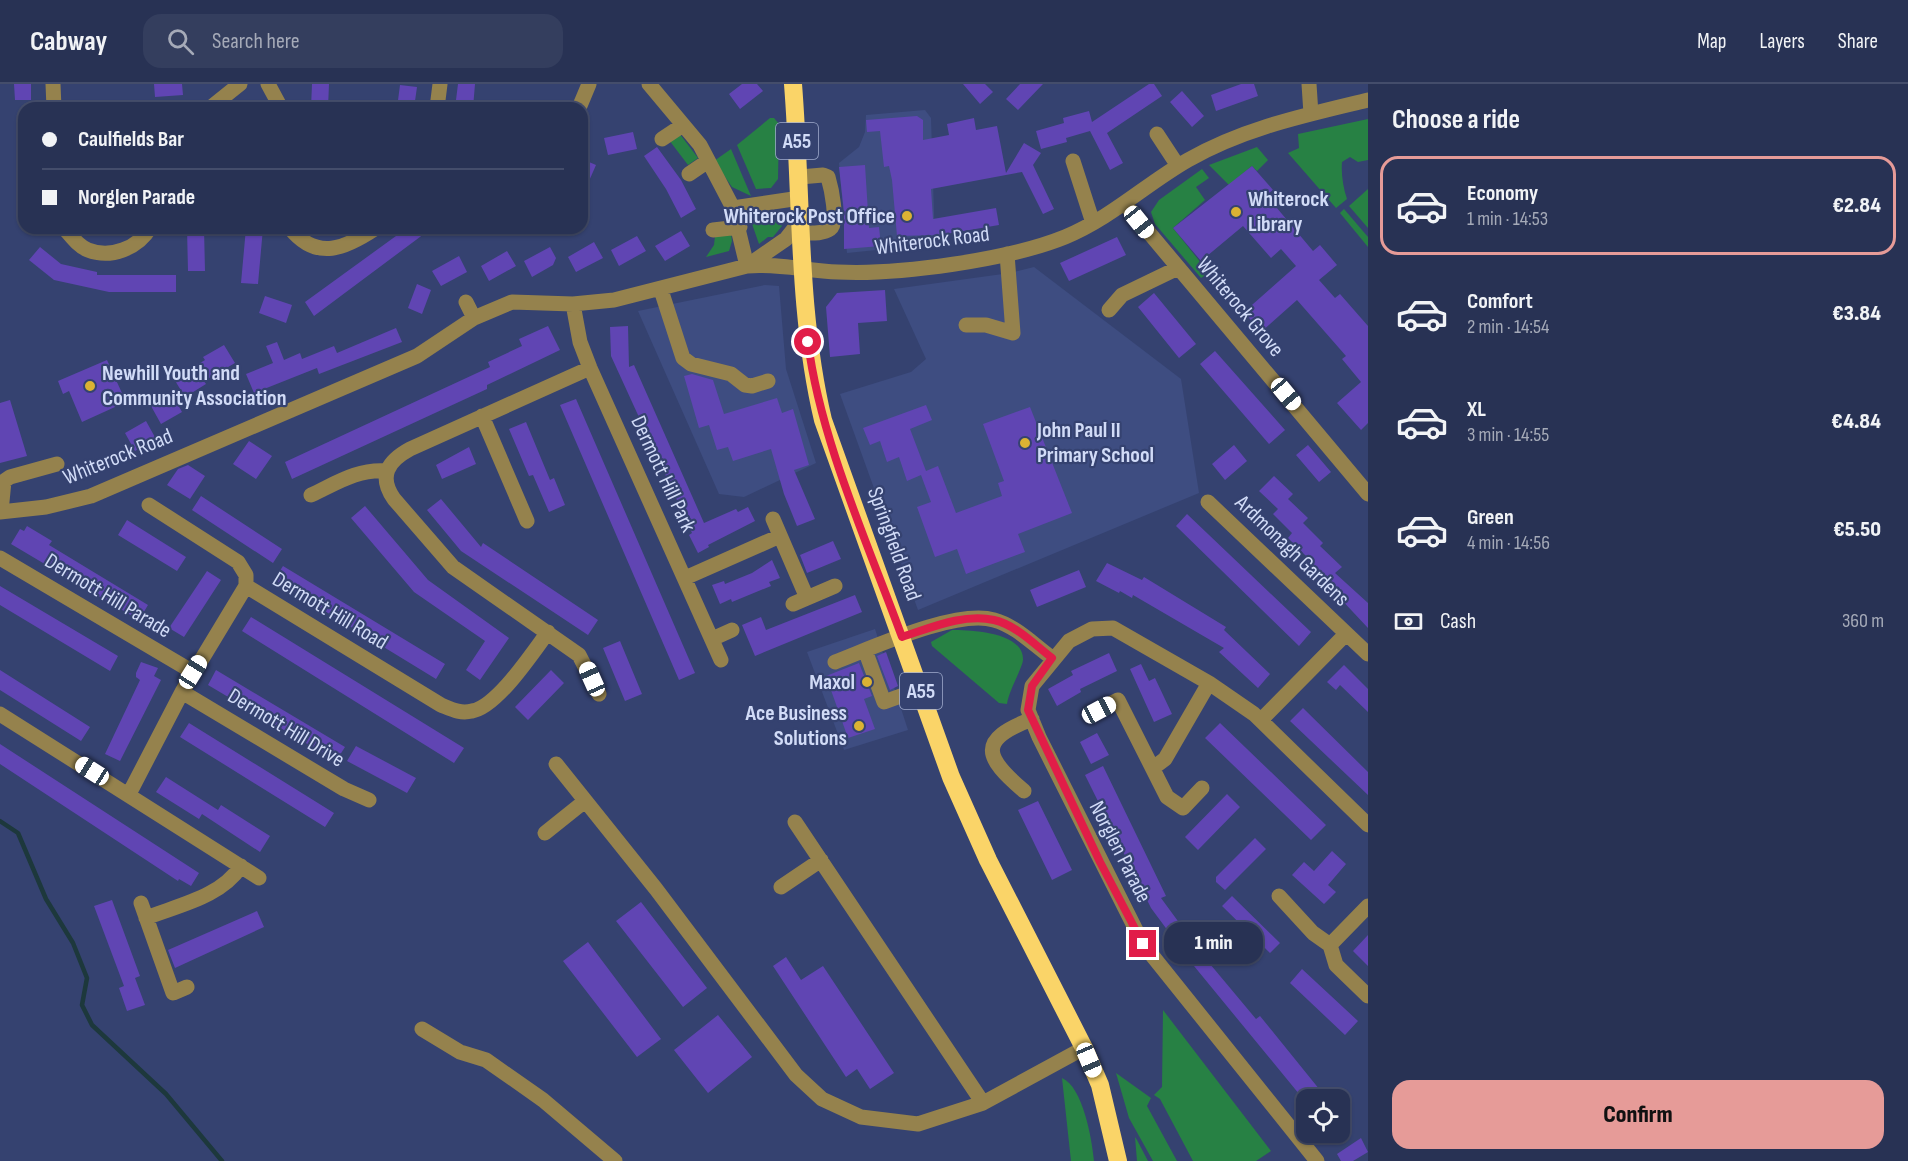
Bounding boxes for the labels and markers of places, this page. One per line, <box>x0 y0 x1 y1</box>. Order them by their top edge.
place label: Whiterock Library <box>1248 186 1330 238</box>
place label: Whiterock Post Office <box>723 203 895 230</box>
marker: Whiterock Library <box>1229 205 1243 219</box>
marker: Whiterock Post Office <box>900 209 914 223</box>
place label: Newhill Youth and Community Association <box>102 360 286 412</box>
marker: Newhill Youth and Community Association <box>83 379 97 393</box>
place label: John Paul II Primary School <box>1036 417 1154 469</box>
marker: John Paul II Primary School <box>1018 436 1032 450</box>
place label: Maxol <box>809 669 855 696</box>
marker: Maxol <box>860 675 874 689</box>
place label: Ace Business Solutions <box>744 700 847 752</box>
marker: Ace Business Solutions <box>852 719 866 733</box>

